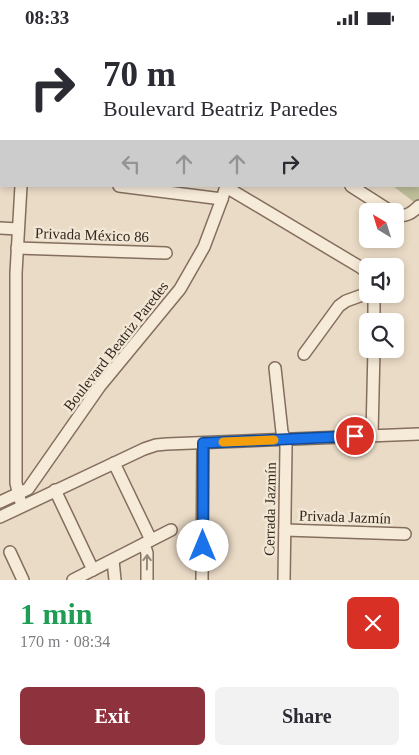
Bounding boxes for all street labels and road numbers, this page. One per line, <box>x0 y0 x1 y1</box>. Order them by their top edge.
street label: Privada México 86 <box>35 225 150 245</box>
street label: Boulevard Beatriz Paredes <box>60 278 172 414</box>
street label: Cerrada Jazmín <box>261 462 279 556</box>
street label: Privada Jazmín <box>299 507 392 527</box>

